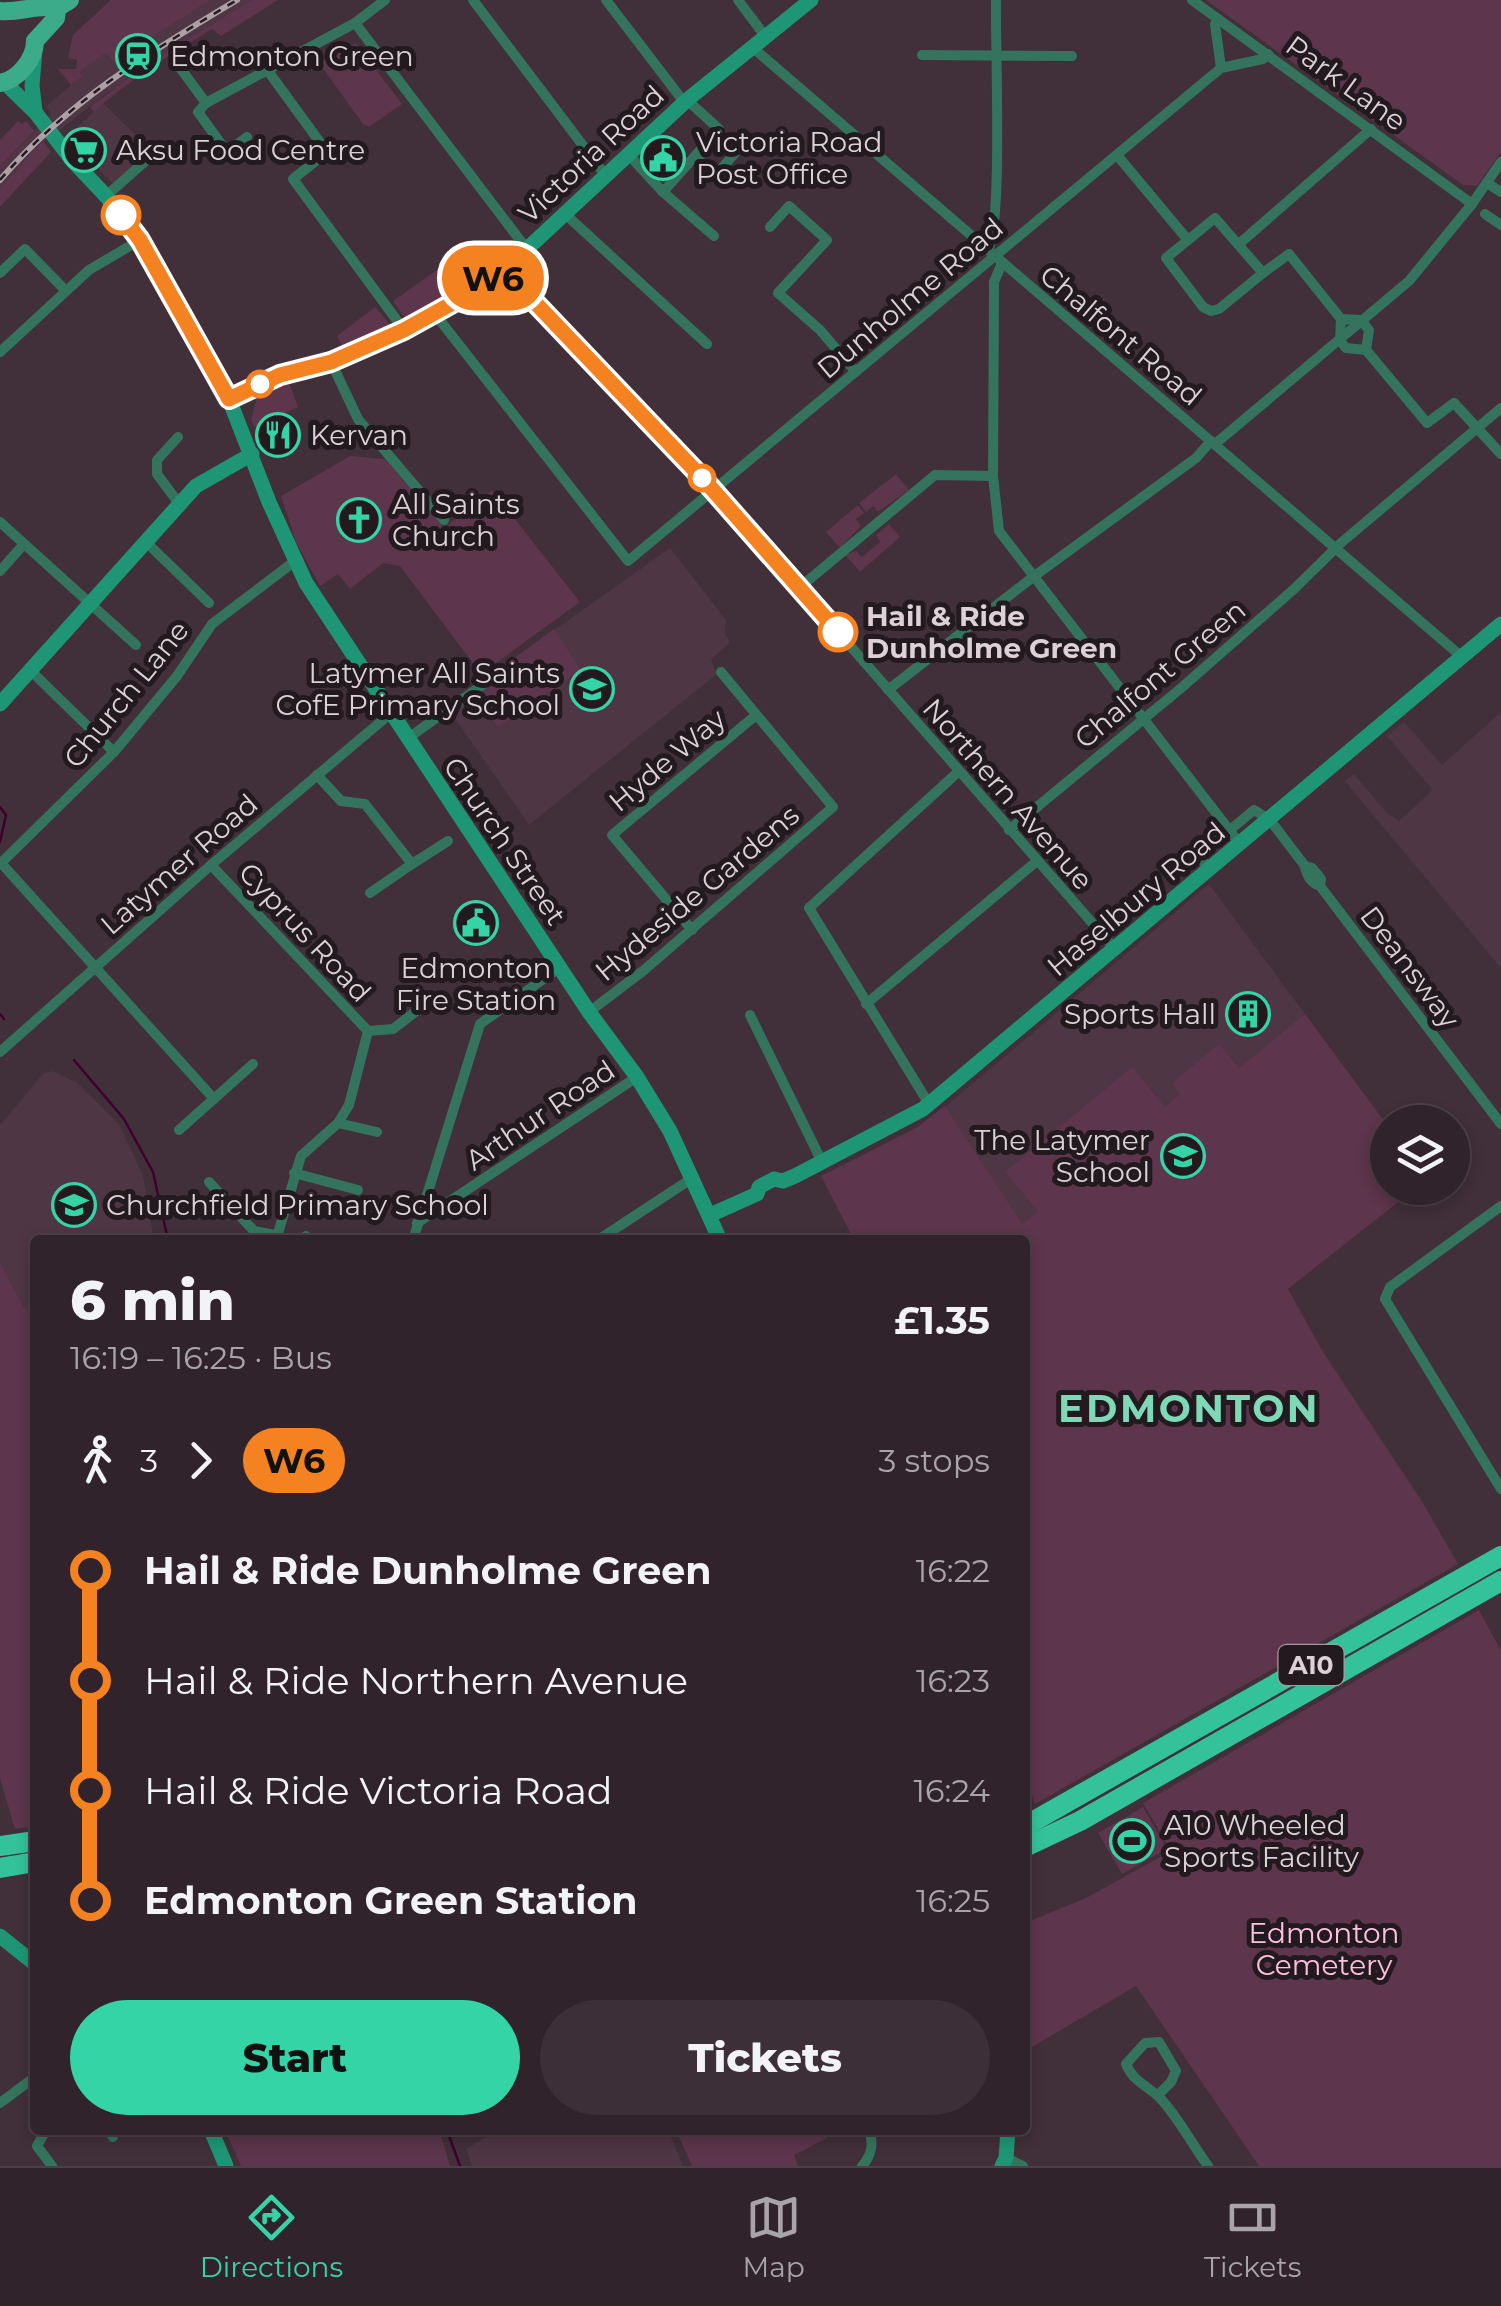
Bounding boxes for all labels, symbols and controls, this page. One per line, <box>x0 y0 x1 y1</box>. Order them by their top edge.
street label: Park Lane <box>1279 28 1413 138</box>
station icon: Edmonton Green <box>115 33 161 79</box>
place label: Edmonton Green <box>170 39 414 73</box>
street label: Victoria Road <box>511 78 671 230</box>
place label: Victoria Road Post Office <box>696 125 883 191</box>
supermarket icon: Aksu Food Centre <box>61 127 107 173</box>
place label: Aksu Food Centre <box>116 133 365 167</box>
public building icon: Victoria Road Post Office <box>640 135 686 181</box>
unlabelled marker <box>102 196 140 234</box>
street label: Dunholme Road <box>810 210 1010 386</box>
line badge: W6 <box>448 246 538 310</box>
text: W6 <box>462 257 524 300</box>
street label: Chalfont Road <box>1033 258 1209 412</box>
unlabelled marker <box>247 371 273 397</box>
restaurant icon: Kervan <box>255 412 301 458</box>
place label: Kervan <box>310 418 408 452</box>
unlabelled marker <box>689 465 715 491</box>
place label: All Saints Church <box>392 487 520 553</box>
church icon: All Saints Church <box>336 497 382 543</box>
street label: Chalfont Green <box>1068 593 1252 755</box>
place label: Hail & Ride Dunholme Green <box>866 599 1117 665</box>
marker: Hail & Ride Dunholme Green <box>819 613 857 651</box>
street label: Church Lane <box>56 614 196 774</box>
place label: Latymer All Saints CofE Primary School <box>276 656 560 722</box>
school or university icon: Latymer All Saints CofE Primary School <box>569 666 615 712</box>
street label: Northern Avenue <box>916 691 1100 897</box>
street label: Hyde Way <box>602 701 733 818</box>
street label: Church Street <box>436 751 574 931</box>
street label: Latymer Road <box>94 787 264 941</box>
street label: Hydeside Gardens <box>588 798 806 988</box>
street label: Haselbury Road <box>1040 815 1232 983</box>
street label: Cyprus Road <box>232 855 378 1009</box>
street label: Deansway <box>1353 899 1467 1035</box>
public building icon: Edmonton Fire Station <box>453 900 499 946</box>
place label: Edmonton Fire Station <box>396 951 556 1017</box>
building icon: Sports Hall <box>1225 991 1271 1037</box>
place label: Sports Hall <box>1064 997 1216 1031</box>
street label: Arthur Road <box>459 1053 621 1177</box>
map controls <box>1370 1105 1470 1205</box>
button: layers <box>1370 1105 1470 1205</box>
place label: The Latymer School <box>974 1123 1150 1189</box>
school or university icon: The Latymer School <box>1160 1133 1206 1179</box>
school or university icon: Churchfield Primary School <box>51 1182 97 1228</box>
place label: Churchfield Primary School <box>106 1188 489 1222</box>
text: 6 min <box>70 1267 235 1334</box>
text: £1.35 <box>894 1297 990 1344</box>
text: 16:19 – 16:25 · Bus <box>70 1338 332 1377</box>
district label: EDMONTON <box>1058 1385 1320 1432</box>
icon: walk <box>70 1433 125 1488</box>
icon: forward <box>173 1433 228 1488</box>
text: W6 <box>263 1439 325 1482</box>
text: 3 <box>140 1441 158 1480</box>
text: 3 stops <box>878 1441 990 1480</box>
text: Hail & Ride Dunholme Green <box>144 1547 711 1594</box>
text: 16:22 <box>916 1551 990 1590</box>
road number: A10 <box>1278 1645 1344 1685</box>
text: Hail & Ride Northern Avenue <box>144 1657 688 1704</box>
text: 16:23 <box>916 1661 990 1700</box>
text: Hail & Ride Victoria Road <box>144 1767 613 1814</box>
text: 16:24 <box>914 1771 990 1810</box>
place label: A10 Wheeled Sports Facility <box>1164 1808 1360 1874</box>
sports icon: A10 Wheeled Sports Facility <box>1109 1818 1155 1864</box>
text: Edmonton Green Station <box>144 1877 638 1924</box>
text: 16:25 <box>916 1881 990 1920</box>
park label: Edmonton Cemetery <box>1248 1916 1400 1982</box>
button: Start <box>70 2000 520 2115</box>
button: Tickets <box>540 2000 990 2115</box>
tab: Directions <box>200 2190 343 2284</box>
tab: Map <box>742 2190 805 2284</box>
tab: Tickets <box>1204 2190 1301 2284</box>

